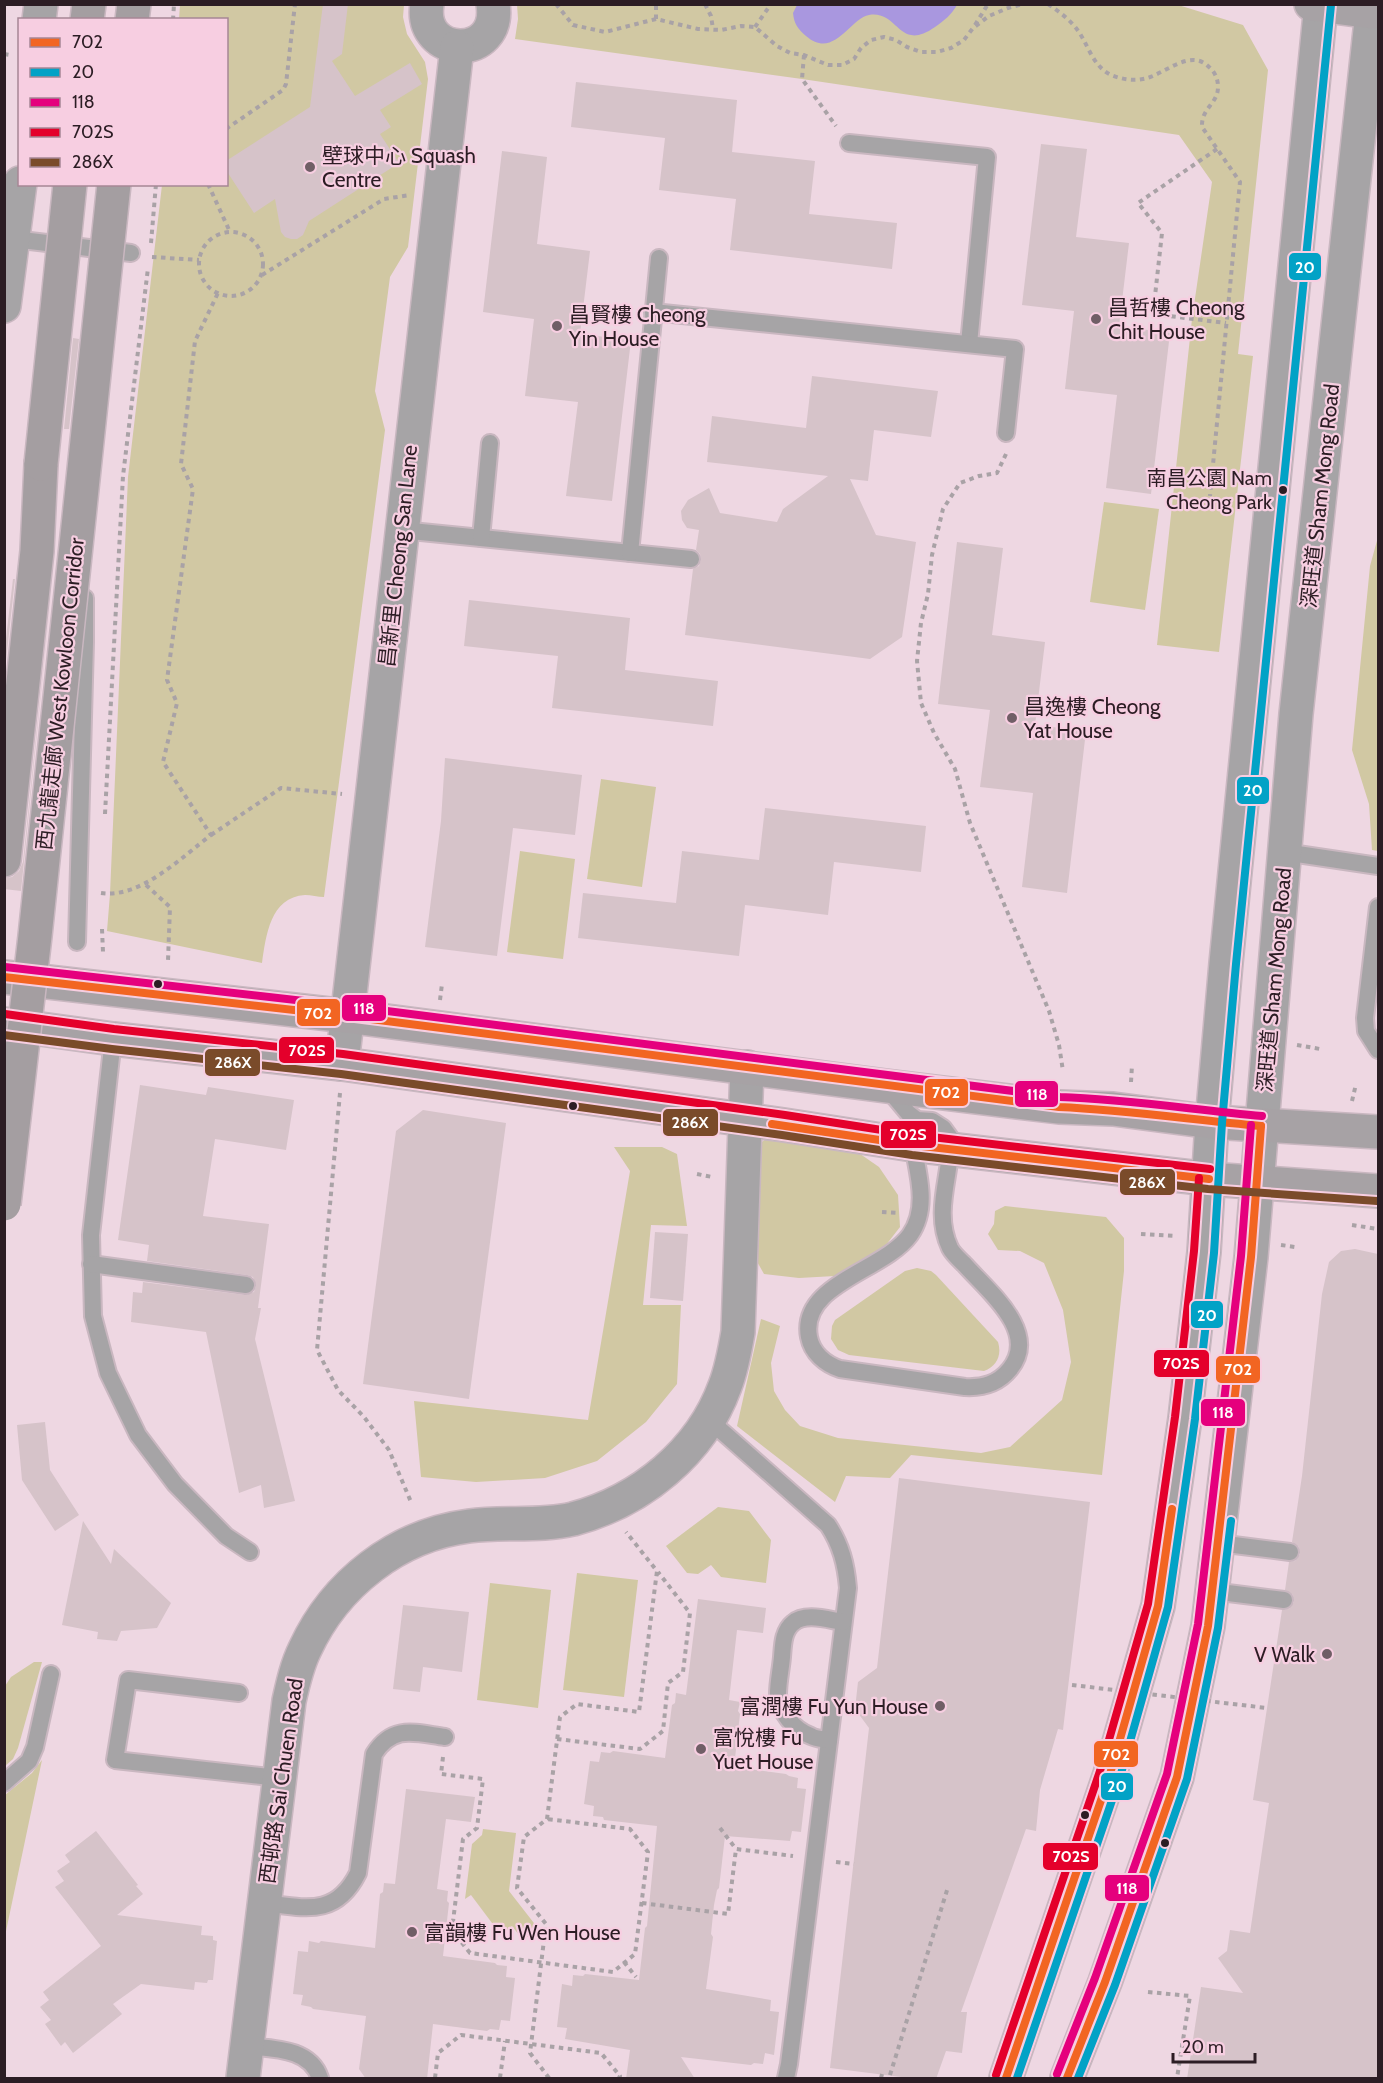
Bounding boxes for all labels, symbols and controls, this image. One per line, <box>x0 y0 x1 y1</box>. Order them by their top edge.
legend <box>18 18 228 186</box>
text: 702 <box>72 31 103 53</box>
text: 20 <box>72 61 94 83</box>
text: 118 <box>72 91 95 113</box>
text: 702S <box>72 121 113 143</box>
place label: 壁球中心 Squash Centre <box>322 143 476 192</box>
text: 286X <box>72 151 114 173</box>
marker: 壁球中心 Squash Centre <box>303 160 317 174</box>
line badge: 20 <box>1288 252 1322 281</box>
text: 20 <box>1295 258 1315 277</box>
place label: 昌哲樓 Cheong Chit House <box>1108 295 1245 344</box>
place label: 昌賢樓 Cheong Yin House <box>568 302 706 351</box>
marker: 昌哲樓 Cheong Chit House <box>1089 312 1103 326</box>
marker: 昌賢樓 Cheong Yin House <box>550 319 564 333</box>
street label: 深旺道 Sham Mong Road <box>1296 383 1344 609</box>
street label: 昌新里 Cheong San Lane <box>374 443 422 668</box>
place label: 南昌公園 Nam Cheong Park <box>1146 466 1272 514</box>
marker: 南昌公園 Nam Cheong Park <box>1277 484 1289 496</box>
street label: 西九龍走廊 West Kowloon Corridor <box>31 536 89 851</box>
place label: 昌逸樓 Cheong Yat House <box>1023 694 1161 743</box>
marker: 昌逸樓 Cheong Yat House <box>1005 711 1019 725</box>
line badge: 20 <box>1236 776 1270 805</box>
text: 20 <box>1243 781 1263 800</box>
street label: 深旺道 Sham Mong Road <box>1252 867 1296 1093</box>
unlabelled marker <box>152 978 164 990</box>
line badge: 118 <box>341 994 387 1022</box>
line badge: 702 <box>296 998 341 1027</box>
text: 118 <box>353 999 375 1018</box>
text: 702 <box>304 1004 332 1023</box>
line badge: 702S <box>278 1036 335 1064</box>
text: 702S <box>288 1041 326 1060</box>
line badge: 286X <box>204 1048 261 1077</box>
text: 286X <box>214 1053 253 1072</box>
line badge: 702 <box>924 1078 969 1107</box>
line badge: 118 <box>1014 1080 1059 1108</box>
text: 702 <box>932 1083 960 1102</box>
text: 118 <box>1026 1085 1048 1104</box>
unlabelled marker <box>567 1100 579 1112</box>
line badge: 286X <box>662 1108 719 1137</box>
text: 286X <box>671 1113 710 1132</box>
line badge: 702S <box>880 1120 937 1149</box>
text: 702S <box>889 1125 927 1144</box>
line badge: 286X <box>1119 1168 1176 1196</box>
text: 286X <box>1128 1173 1167 1192</box>
line badge: 20 <box>1190 1300 1224 1329</box>
text: 20 <box>1197 1306 1217 1325</box>
line badge: 702S <box>1153 1349 1210 1378</box>
text: 702S <box>1162 1354 1200 1373</box>
line badge: 702 <box>1215 1355 1261 1384</box>
text: 702 <box>1224 1360 1252 1379</box>
line badge: 118 <box>1200 1398 1246 1427</box>
text: 118 <box>1212 1403 1234 1422</box>
place label: V Walk <box>1254 1642 1316 1667</box>
marker: V Walk <box>1320 1647 1334 1661</box>
street label: 西邨路 Sai Chuen Road <box>254 1677 308 1885</box>
place label: 富潤樓 Fu Yun House <box>740 1694 928 1719</box>
marker: 富潤樓 Fu Yun House <box>933 1699 947 1713</box>
place label: 富悅樓 Fu Yuet House <box>712 1725 814 1774</box>
line badge: 702 <box>1093 1740 1139 1768</box>
marker: 富悅樓 Fu Yuet House <box>694 1742 708 1756</box>
text: 702 <box>1102 1745 1130 1764</box>
line badge: 20 <box>1100 1772 1134 1801</box>
text: 20 <box>1107 1777 1127 1796</box>
unlabelled marker <box>1079 1809 1091 1821</box>
unlabelled marker <box>1159 1837 1171 1849</box>
line badge: 702S <box>1042 1842 1099 1871</box>
text: 702S <box>1052 1847 1090 1866</box>
line badge: 118 <box>1104 1874 1150 1902</box>
text: 118 <box>1116 1879 1138 1898</box>
place label: 富韻樓 Fu Wen House <box>424 1920 621 1945</box>
marker: 富韻樓 Fu Wen House <box>405 1925 419 1939</box>
scale bar <box>1173 2026 1256 2064</box>
text: 20 m <box>1182 2036 1224 2058</box>

